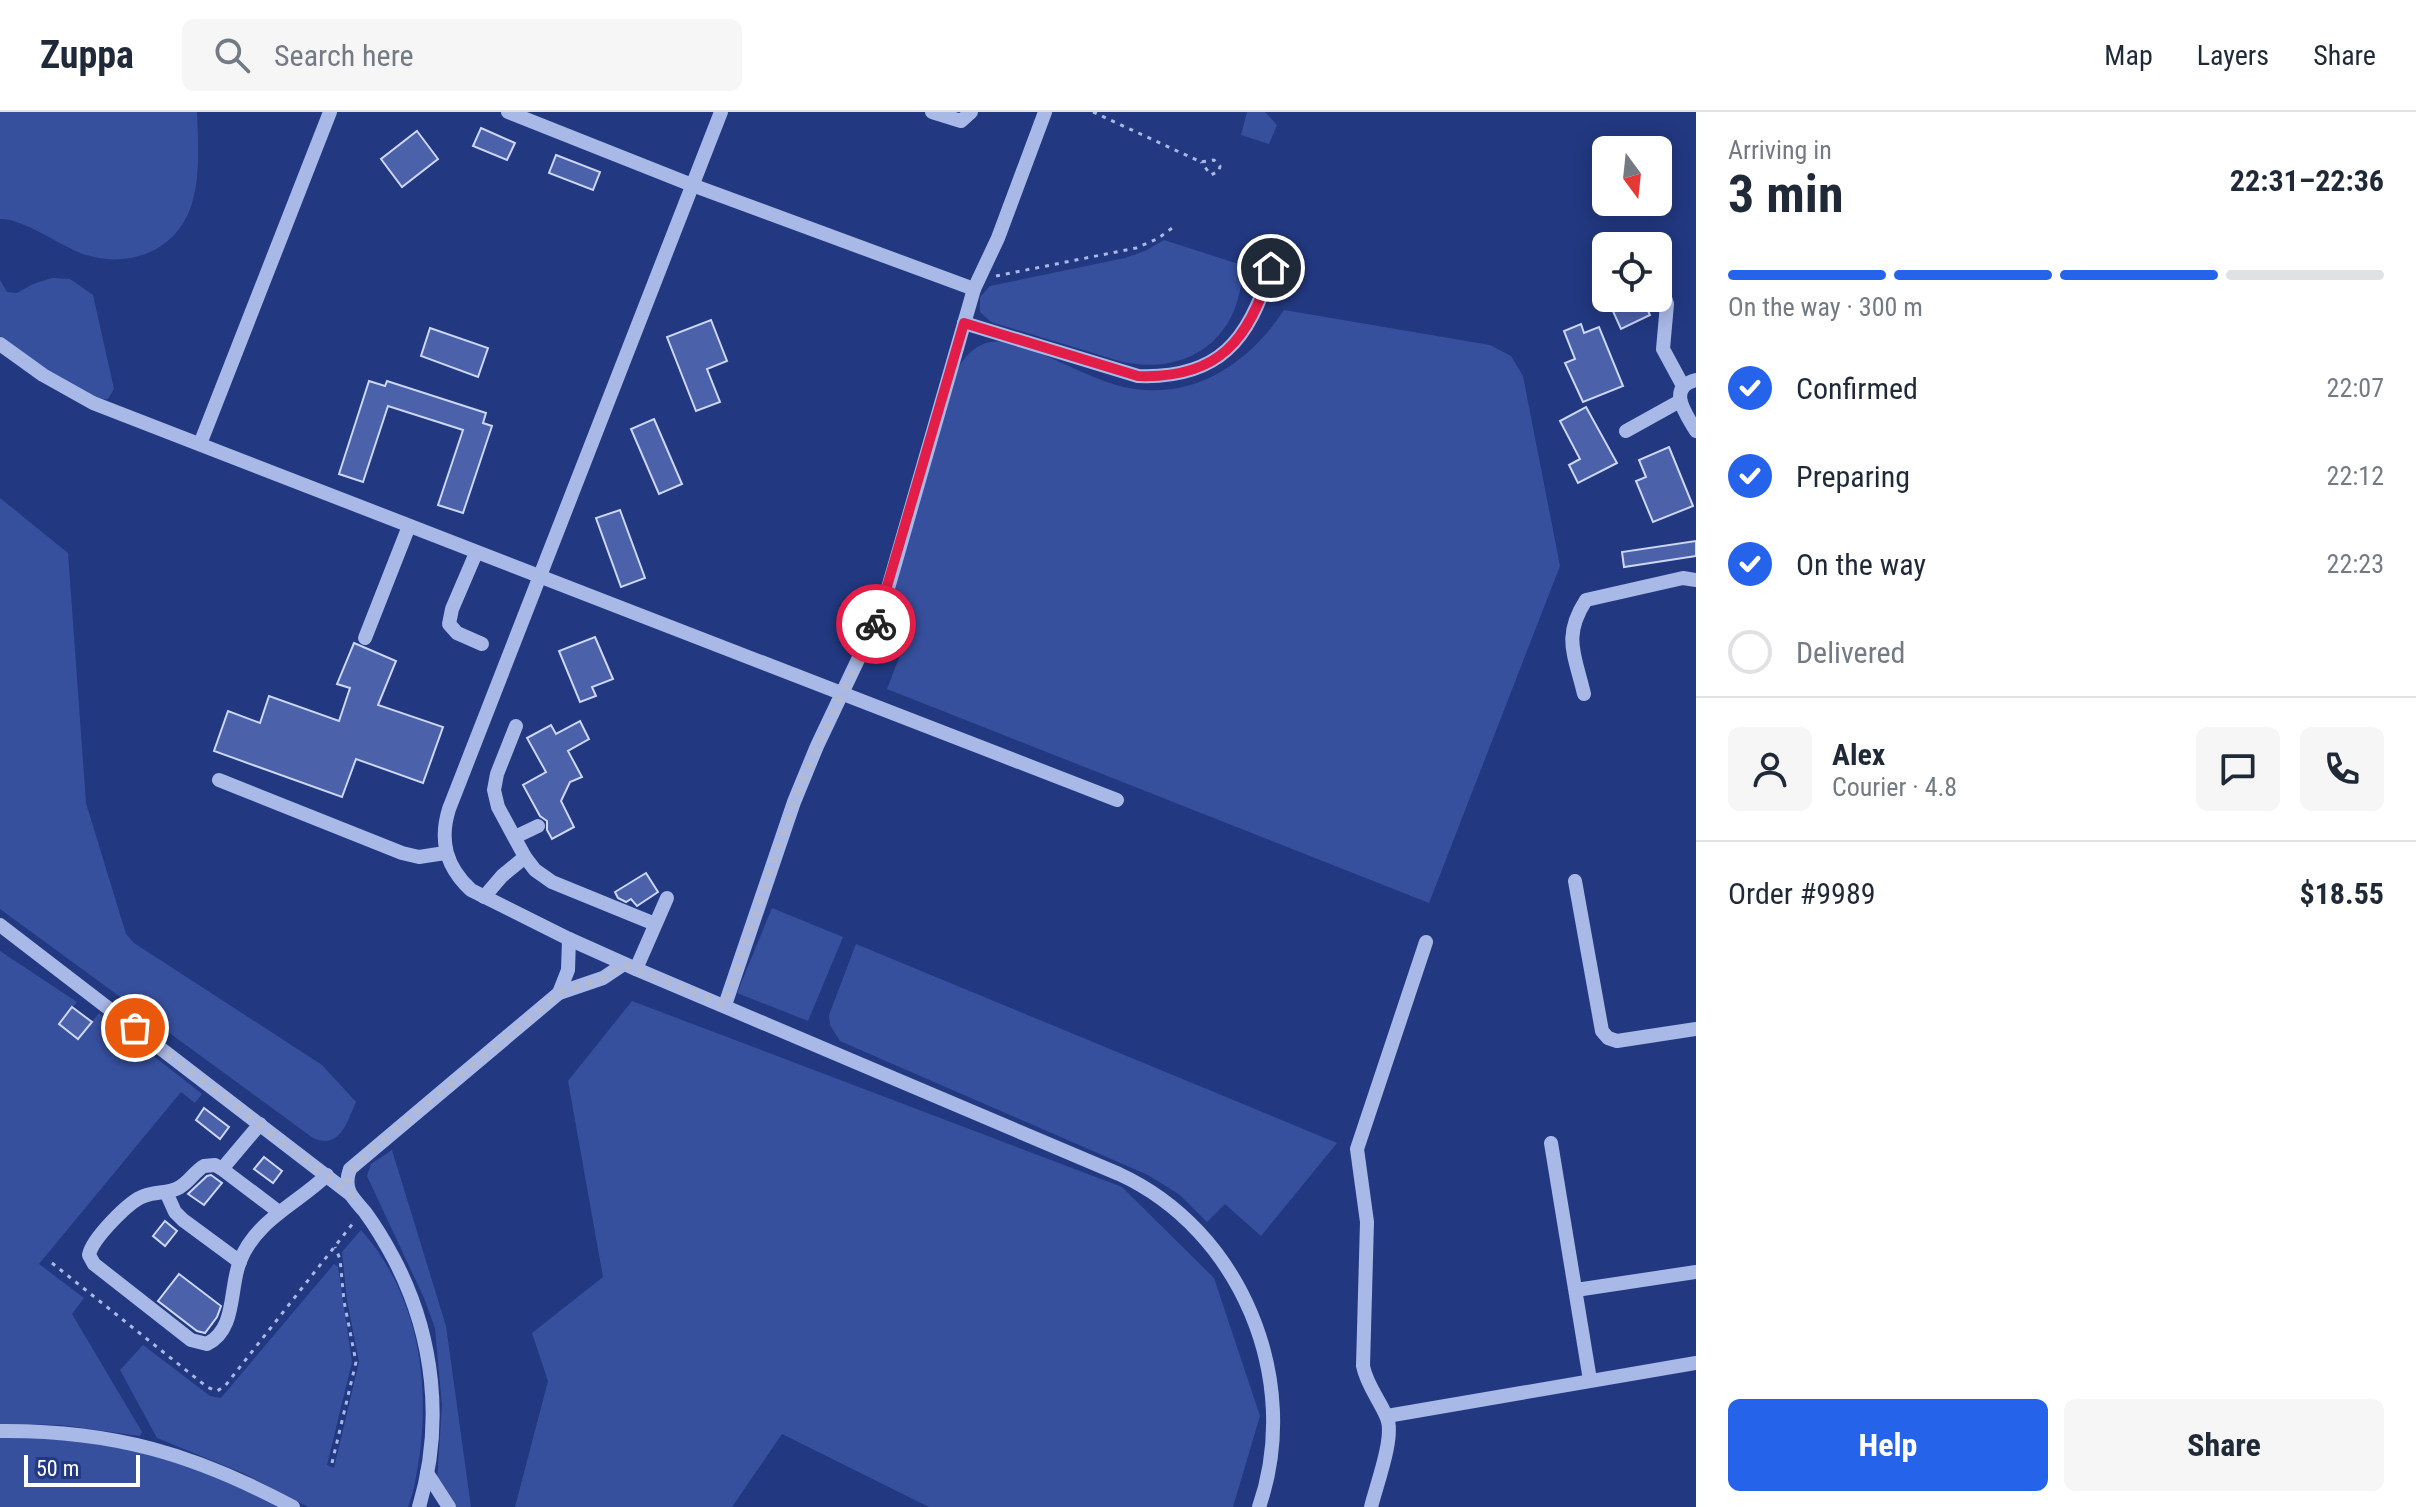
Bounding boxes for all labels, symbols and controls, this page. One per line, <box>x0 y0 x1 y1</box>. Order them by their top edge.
search box <box>182 19 742 91</box>
text: Zuppa <box>40 33 134 77</box>
icon: search <box>210 33 254 77</box>
text: Search here <box>274 38 414 73</box>
text: Map <box>2104 39 2153 72</box>
text: Layers <box>2197 39 2269 72</box>
text: Share <box>2313 39 2376 72</box>
text: Arriving in <box>1728 135 1832 165</box>
north arrow <box>1592 136 1672 216</box>
map controls <box>1592 136 1672 312</box>
text: 22:31–22:36 <box>2230 163 2384 198</box>
text: 3 min <box>1728 164 1844 225</box>
button: locate <box>1592 232 1672 312</box>
pin <box>1237 234 1305 302</box>
icon: home <box>1249 246 1293 290</box>
text: On the way · 300 m <box>1728 292 1923 322</box>
icon: check <box>1728 366 1772 410</box>
text: Confirmed <box>1796 371 1918 406</box>
text: 22:07 <box>2327 373 2384 403</box>
icon: check <box>1728 454 1772 498</box>
text: Preparing <box>1796 459 1910 494</box>
text: 22:12 <box>2327 461 2384 491</box>
icon: check <box>1728 542 1772 586</box>
text: On the way <box>1796 547 1926 582</box>
text: 22:23 <box>2327 549 2384 579</box>
courier <box>836 584 916 664</box>
icon: bike <box>854 602 898 646</box>
text: Delivered <box>1796 635 1905 670</box>
button: person <box>1728 727 1812 811</box>
button: chat <box>2196 727 2280 811</box>
button: phone <box>2300 727 2384 811</box>
text: Alex <box>1832 737 1885 772</box>
text: Courier · 4.8 <box>1832 772 1957 802</box>
text: Order #9989 <box>1728 876 1876 911</box>
text: $18.55 <box>2299 876 2384 911</box>
pin <box>101 994 169 1062</box>
icon: bag <box>113 1006 157 1050</box>
button: Help <box>1728 1399 2048 1491</box>
button: Share <box>2064 1399 2384 1491</box>
scale bar <box>24 1451 140 1487</box>
text: 50 m <box>36 1456 79 1481</box>

